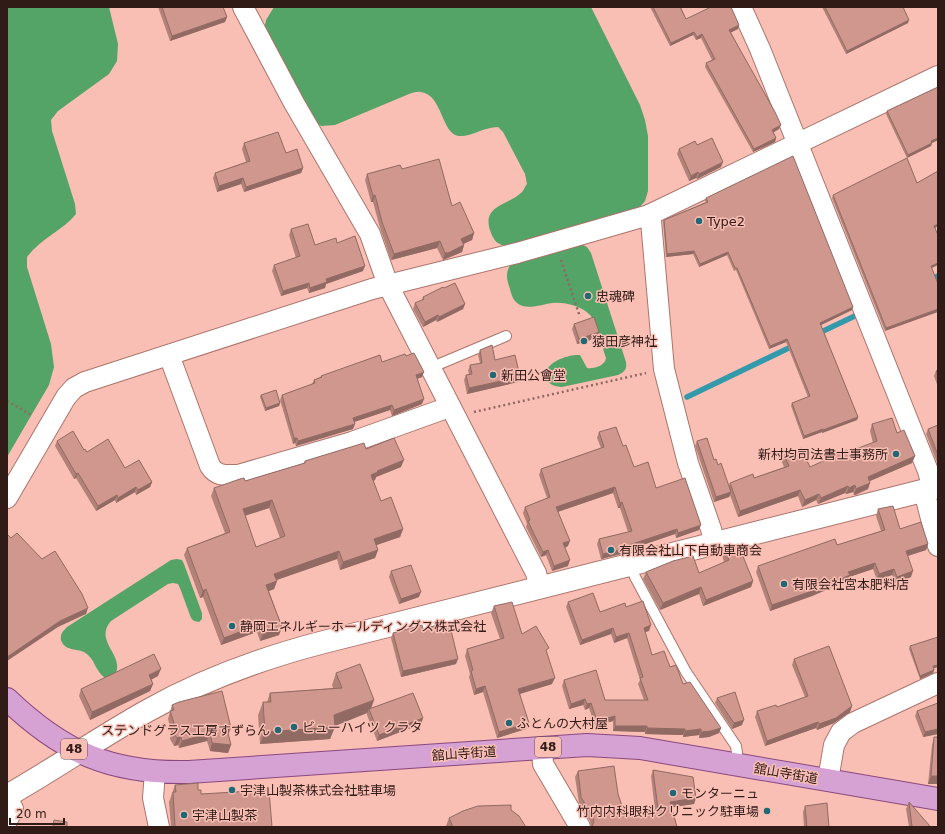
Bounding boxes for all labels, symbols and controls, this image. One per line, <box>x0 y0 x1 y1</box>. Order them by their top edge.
place label: Type2 <box>706 214 745 229</box>
marker: Type2 <box>694 216 704 226</box>
place label: 忠魂碑 <box>596 289 635 304</box>
marker: 忠魂碑 <box>583 291 593 301</box>
place label: 猿田彦神社 <box>592 334 657 349</box>
marker: 猿田彦神社 <box>579 336 589 346</box>
place label: 新田公會堂 <box>501 368 566 383</box>
marker: 新田公會堂 <box>488 370 498 380</box>
place label: 新村均司法書士事務所 <box>758 447 888 462</box>
marker: 新村均司法書士事務所 <box>891 449 901 459</box>
place label: 有限会社山下自動車商会 <box>619 543 762 558</box>
marker: 有限会社山下自動車商会 <box>606 545 616 555</box>
place label: 有限会社宮本肥料店 <box>792 577 909 592</box>
marker: 有限会社宮本肥料店 <box>779 579 789 589</box>
place label: 静岡エネルギーホールディングス株式会社 <box>240 619 486 634</box>
marker: 静岡エネルギーホールディングス株式会社 <box>227 621 237 631</box>
place label: ふとんの大村屋 <box>517 716 608 731</box>
marker: ふとんの大村屋 <box>504 718 514 728</box>
place label: ビューハイツ クラタ <box>302 720 423 735</box>
marker: ビューハイツ クラタ <box>289 722 299 732</box>
place label: ステンドグラス工房すずらん <box>101 723 270 738</box>
marker: ステンドグラス工房すずらん <box>273 725 283 735</box>
road number: 48 <box>535 737 561 757</box>
road number: 48 <box>61 739 87 759</box>
street label: 舘山寺街道 <box>431 744 497 763</box>
street label: 舘山寺街道 <box>753 760 819 787</box>
place label: 宇津山製茶株式会社駐車場 <box>240 783 396 798</box>
marker: 宇津山製茶株式会社駐車場 <box>227 785 237 795</box>
place label: モンターニュ <box>681 786 759 801</box>
marker: モンターニュ <box>668 788 678 798</box>
scale bar <box>10 800 64 826</box>
place label: 竹内内科眼科クリニック駐車場 <box>577 804 759 819</box>
marker: 竹内内科眼科クリニック駐車場 <box>762 806 772 816</box>
text: 20 m <box>16 807 47 821</box>
place label: 宇津山製茶 <box>192 808 258 823</box>
marker: 宇津山製茶 <box>179 810 189 820</box>

